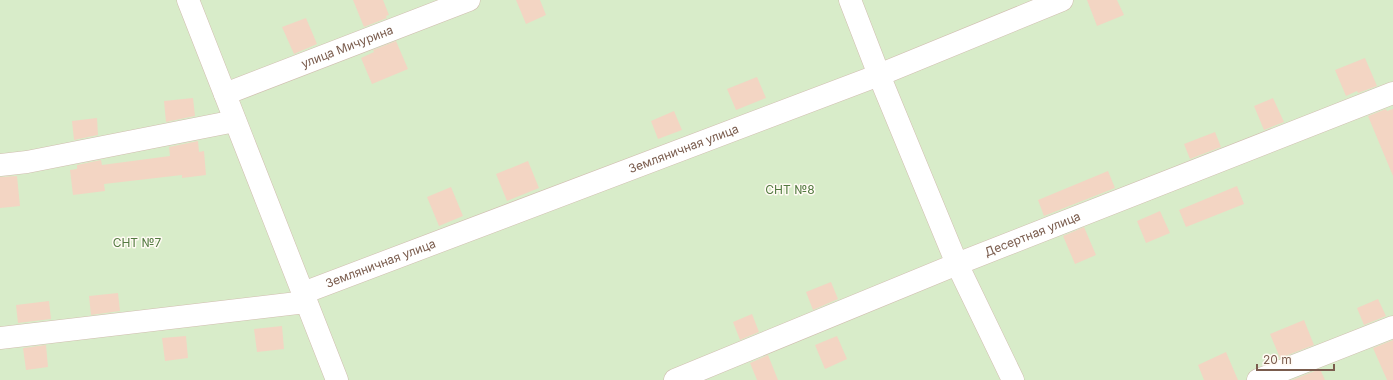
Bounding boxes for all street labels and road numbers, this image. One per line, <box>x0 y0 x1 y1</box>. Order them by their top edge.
street label: улица Мичурина <box>299 22 395 71</box>
street label: Земляничная улица <box>626 121 741 176</box>
street label: Десертная улица <box>982 208 1082 260</box>
street label: Земляничная улица <box>323 236 438 291</box>

